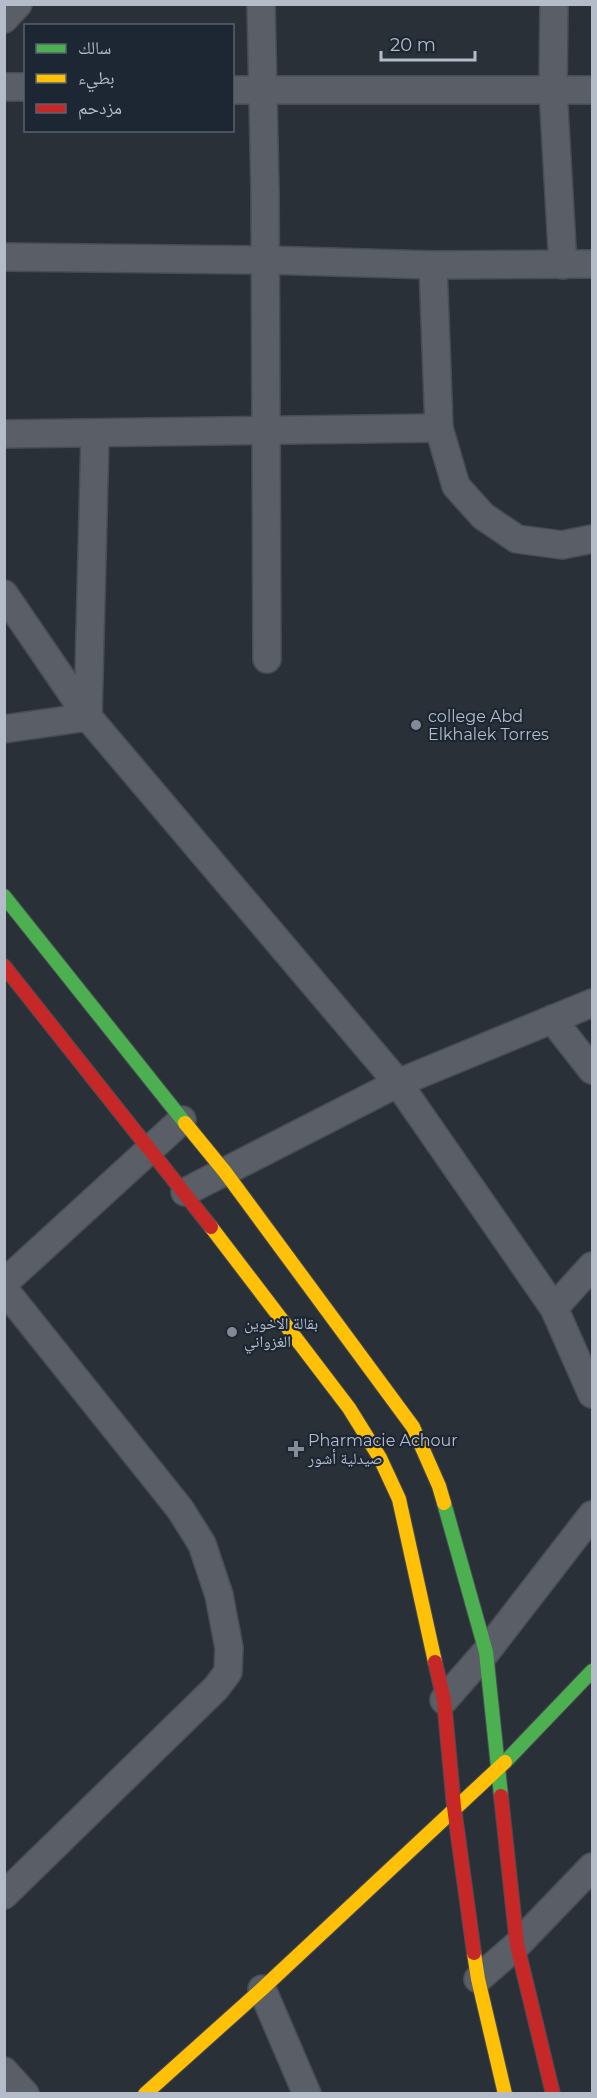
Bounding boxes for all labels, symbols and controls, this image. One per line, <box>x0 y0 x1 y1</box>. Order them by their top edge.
legend <box>24 24 234 132</box>
scale bar <box>381 24 476 62</box>
text: 20 m <box>390 34 436 56</box>
text: سالك <box>78 37 111 59</box>
text: بطيء <box>78 67 115 93</box>
text: مزدحم <box>78 97 122 120</box>
place label: college Abd Elkhalek Torres <box>428 707 549 744</box>
marker: college Abd Elkhalek Torres <box>409 718 423 732</box>
place label: بقالة الاخوين الغزواني <box>244 1314 318 1354</box>
marker: بقالة الاخوين الغزواني <box>225 1325 239 1339</box>
place label: Pharmacie Achour صيدلية أشور <box>307 1431 458 1468</box>
marker: Pharmacie Achour صيدلية أشور <box>289 1442 303 1456</box>

